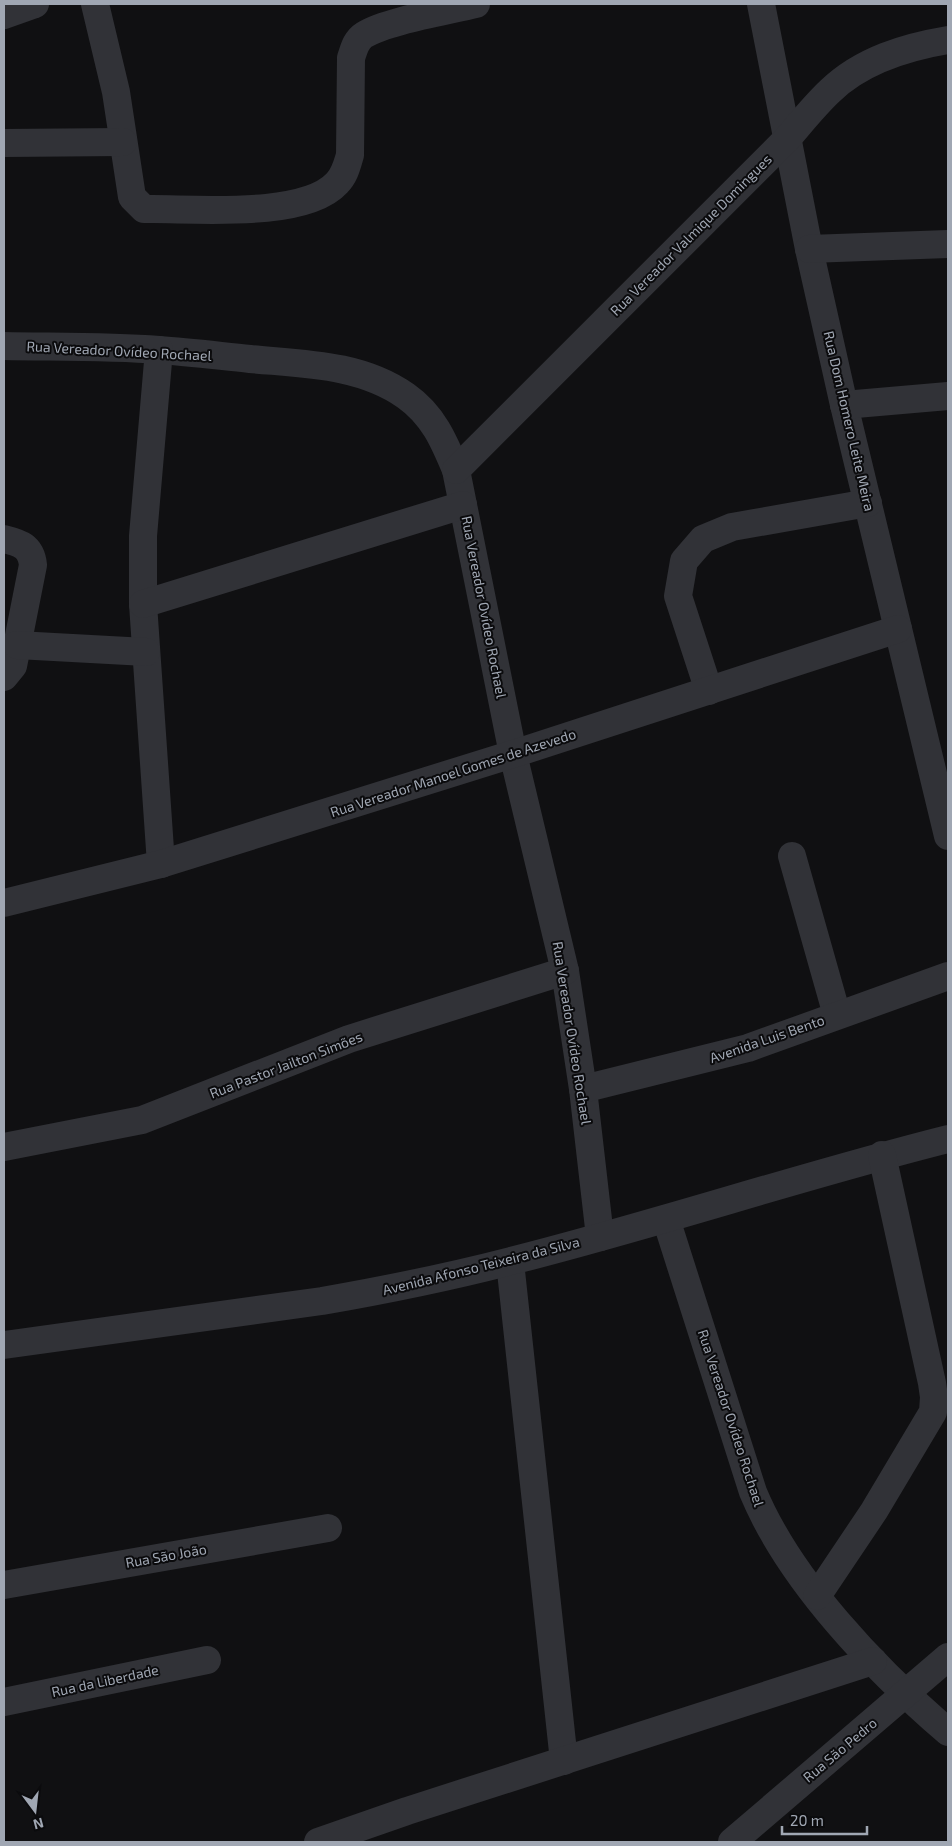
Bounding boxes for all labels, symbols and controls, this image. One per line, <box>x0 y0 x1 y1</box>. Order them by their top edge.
street label: Rua Vereador Valmique Domingues <box>606 150 775 319</box>
street label: Rua Dom Homero Leite Meira <box>820 329 879 513</box>
street label: Rua Vereador Ovídeo Rochael <box>26 337 213 364</box>
street label: Rua Vereador Ovídeo Rochael <box>458 514 511 700</box>
street label: Rua Vereador Manoel Gomes de Azevedo <box>328 725 578 820</box>
street label: Rua Vereador Ovídeo Rochael <box>550 940 596 1127</box>
street label: Avenida Luis Bento <box>707 1011 826 1066</box>
street label: Rua Pastor Jailton Simões <box>207 1027 365 1102</box>
street label: Avenida Afonso Teixeira da Silva <box>381 1233 581 1298</box>
street label: Rua Vereador Ovídeo Rochael <box>695 1327 768 1509</box>
street label: Rua São João <box>124 1540 208 1571</box>
street label: Rua da Liberdade <box>50 1661 160 1700</box>
street label: Rua São Pedro <box>799 1714 880 1785</box>
north arrow <box>10 1786 60 1836</box>
scale bar <box>782 1804 867 1836</box>
text: 20 m <box>790 1811 824 1829</box>
text: N <box>31 1815 46 1834</box>

